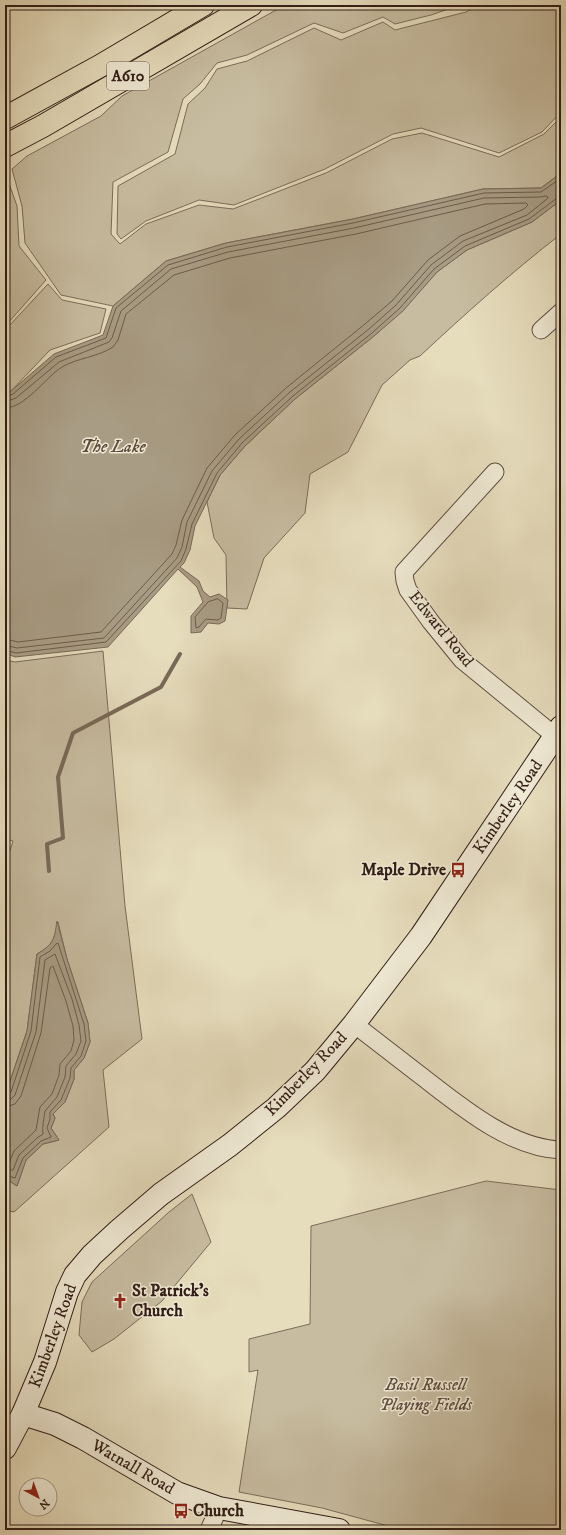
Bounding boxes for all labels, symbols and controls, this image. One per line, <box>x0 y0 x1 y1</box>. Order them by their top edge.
road number: A610 <box>107 62 149 90</box>
water label: The Lake <box>80 436 146 458</box>
street label: Edward Road <box>403 586 479 672</box>
street label: Kimberley Road <box>468 755 548 858</box>
place label: Maple Drive <box>361 859 446 881</box>
bus stop icon: Maple Drive <box>449 861 467 879</box>
street label: Kimberley Road <box>260 1027 352 1121</box>
street label: Kimberley Road <box>24 1280 82 1391</box>
place label: St Patrick's Church <box>132 1280 209 1322</box>
church icon: St Patrick's Church <box>111 1292 129 1310</box>
park label: Basil Russell Playing Fields <box>380 1374 473 1416</box>
street label: Watnall Road <box>87 1434 179 1500</box>
north arrow <box>18 1477 58 1517</box>
text: N <box>36 1496 52 1512</box>
place label: Church <box>193 1500 244 1522</box>
bus stop icon: Church <box>172 1502 190 1520</box>

